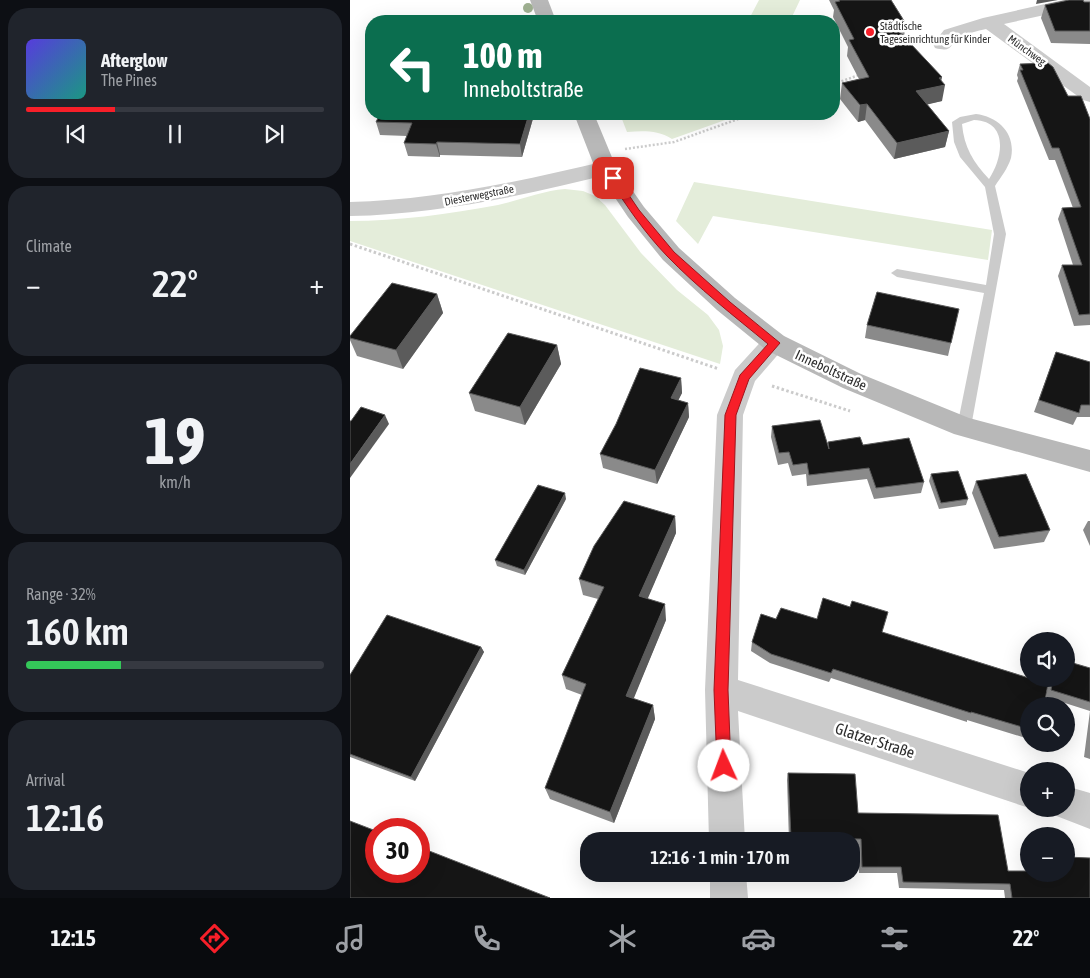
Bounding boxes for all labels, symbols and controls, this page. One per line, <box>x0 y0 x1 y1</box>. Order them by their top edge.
place label: Städtische Tageseinrichtung für Kinder <box>880 20 991 45</box>
marker: Städtische Tageseinrichtung für Kinder <box>864 26 876 38</box>
street label: Münchweg <box>1006 32 1048 68</box>
icon: left <box>380 35 445 100</box>
text: 100 m <box>463 35 542 75</box>
text: Afterglow <box>101 49 168 71</box>
text: The Pines <box>101 71 157 89</box>
text: Inneboltstraße <box>463 76 584 102</box>
icon: previous <box>62 120 90 148</box>
icon: pause <box>161 120 189 148</box>
icon: next <box>260 120 288 148</box>
pin <box>592 157 634 199</box>
icon: arrive <box>599 164 627 192</box>
street label: Diesterwegstraße <box>443 182 515 208</box>
text: Climate <box>26 237 72 255</box>
text: 22° <box>152 262 198 305</box>
text: − <box>26 268 41 300</box>
text: + <box>309 268 324 300</box>
street label: Inneboltstraße <box>793 347 869 393</box>
text: 19 <box>144 403 206 478</box>
text: km/h <box>159 473 191 491</box>
text: Range · 32% <box>26 585 96 603</box>
text: 160 km <box>26 610 129 653</box>
map controls <box>1020 632 1075 882</box>
button: sound <box>1020 632 1075 687</box>
button: search <box>1020 697 1075 752</box>
street label: Glatzer Straße <box>833 719 917 761</box>
position arrow <box>697 739 749 791</box>
button: + <box>1020 762 1075 817</box>
text: Arrival <box>26 771 65 789</box>
text: 12:16 <box>26 796 104 839</box>
speed limit sign: 30 <box>365 818 430 883</box>
button: − <box>1020 827 1075 882</box>
text: 12:16 · 1 min · 170 m <box>650 846 790 868</box>
icon: directions <box>197 921 232 956</box>
icon: music <box>333 921 368 956</box>
icon: phone <box>469 921 504 956</box>
icon: climate <box>605 921 640 956</box>
icon: car <box>741 921 776 956</box>
icon: filters <box>877 921 912 956</box>
text: 12:15 <box>50 925 96 951</box>
text: 22° <box>1013 925 1039 951</box>

